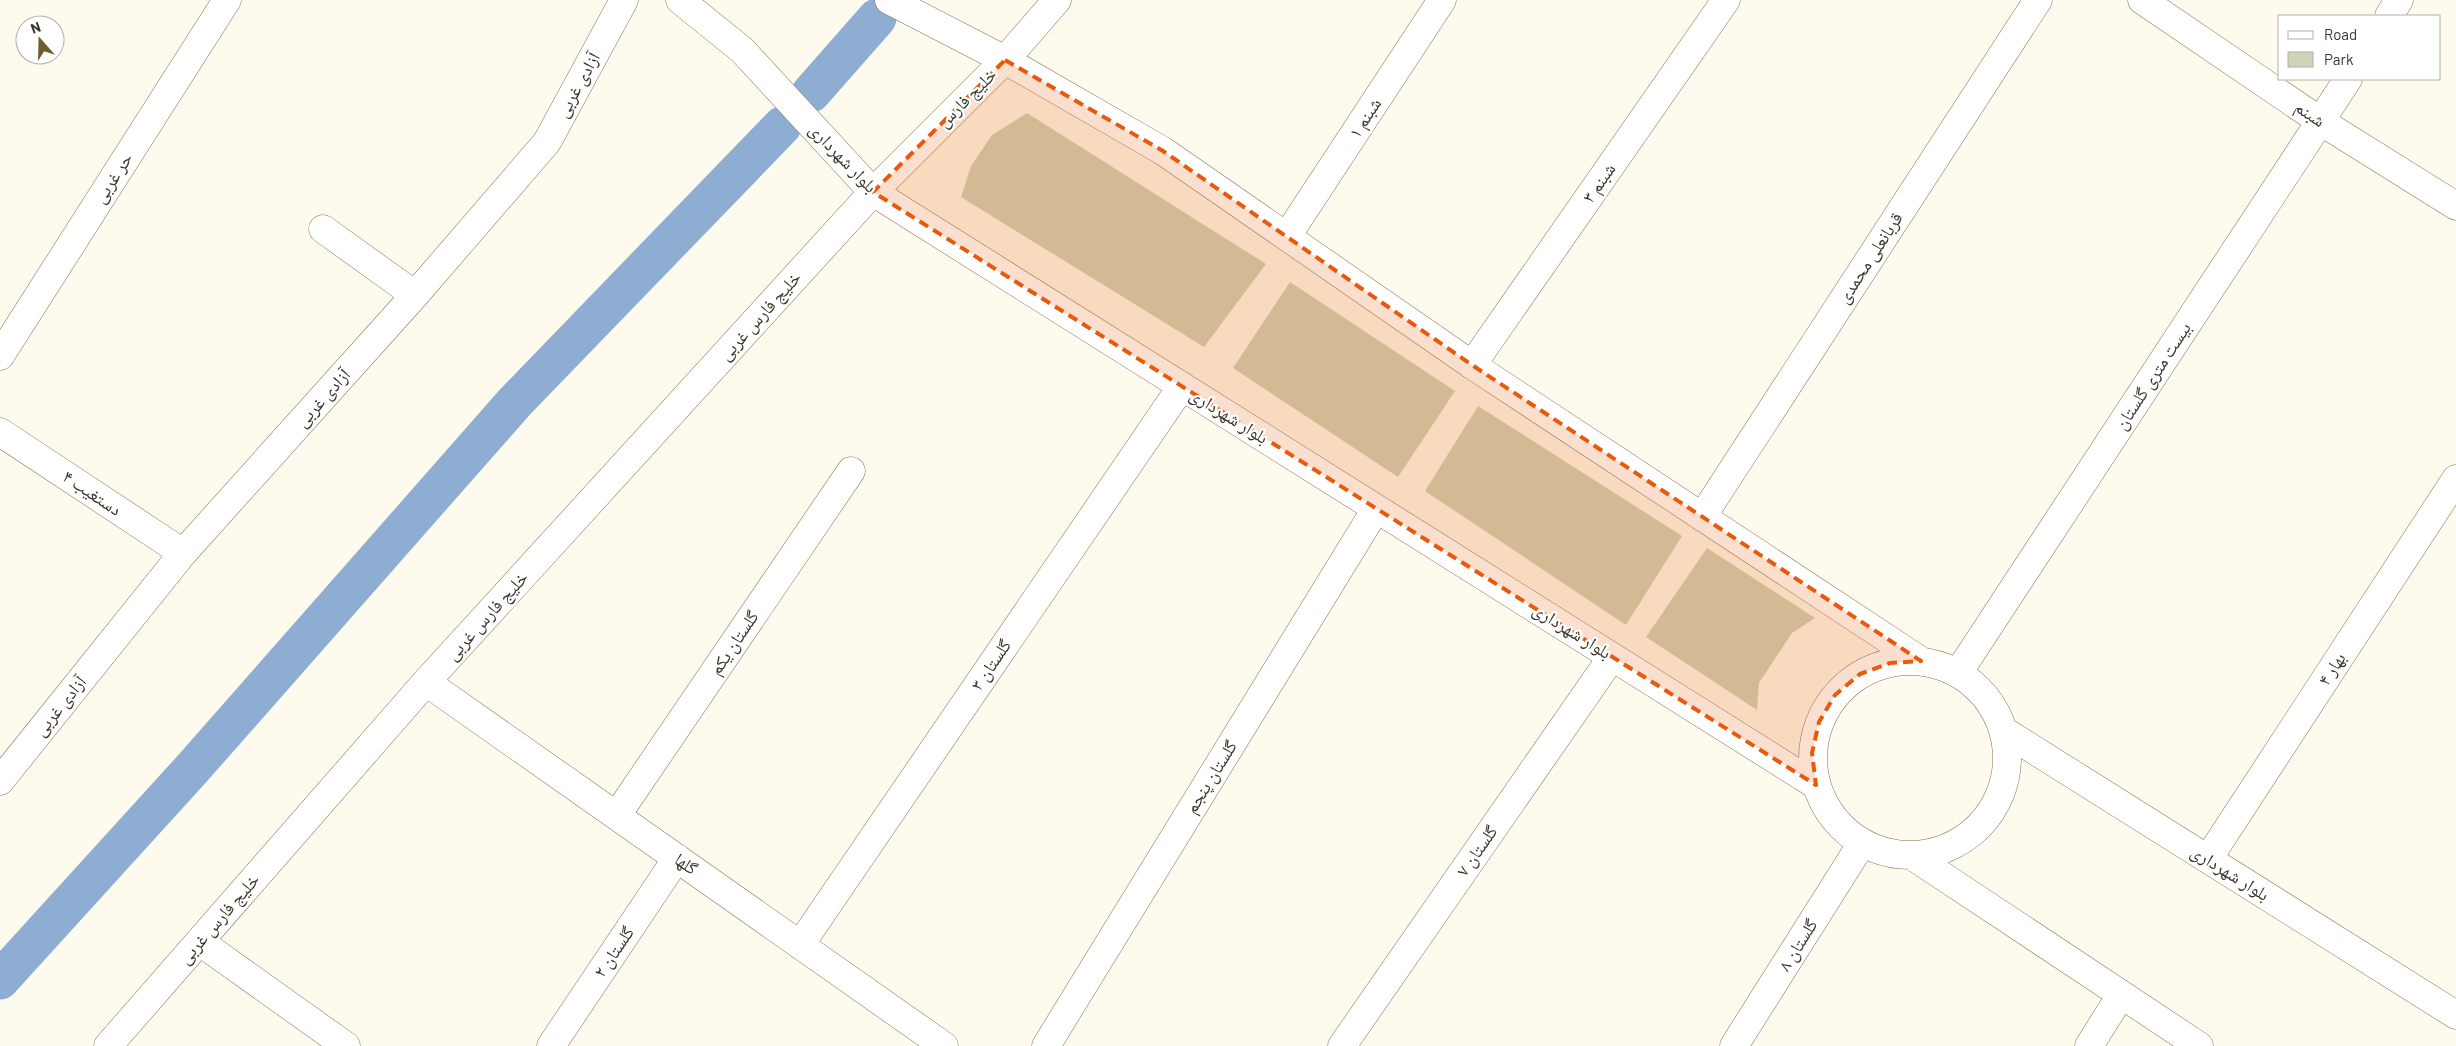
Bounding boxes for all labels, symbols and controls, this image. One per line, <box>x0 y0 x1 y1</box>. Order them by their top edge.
north arrow <box>15 15 65 65</box>
legend <box>2278 15 2441 80</box>
text: N <box>28 18 43 37</box>
text: Road <box>2324 25 2357 43</box>
street label: آزادی غربی <box>550 48 605 122</box>
text: Park <box>2324 50 2354 68</box>
street label: خلیج فارس <box>932 63 1002 133</box>
street label: شبنم ۱ <box>1343 93 1387 143</box>
street label: شبنم <box>2290 95 2330 133</box>
street label: بلوار شهرداری <box>804 118 882 197</box>
street label: حر غربی <box>88 148 137 207</box>
street label: شبنم ۳ <box>1577 158 1621 208</box>
street label: قربانعلی محمدی <box>1832 208 1908 308</box>
street label: خلیج فارس غربی <box>713 266 807 366</box>
street label: بیست متری گلستان <box>2109 318 2196 434</box>
street label: آزادی غربی <box>290 363 355 432</box>
street label: بلوار شهرداری <box>1186 382 1273 449</box>
street label: دستغیب ۴ <box>59 465 126 520</box>
street label: خلیج فارس غربی <box>440 566 534 666</box>
street label: بلوار شهرداری <box>1529 597 1616 664</box>
street label: گلستان یکم <box>704 606 765 680</box>
street label: گلستان ۳ <box>965 634 1016 695</box>
street label: بهار ۴ <box>2312 648 2350 689</box>
street label: آزادی غربی <box>28 670 91 741</box>
street label: گلستان پنجم <box>1179 735 1243 818</box>
street label: گلستان ۷ <box>1451 820 1503 881</box>
street label: بلوار شهرداری <box>2187 839 2274 906</box>
street label: گلها <box>671 847 703 879</box>
street label: خلیج فارس غربی <box>173 869 265 969</box>
street label: گلستان ۸ <box>1773 914 1823 975</box>
street label: گلستان ۲ <box>588 921 639 982</box>

